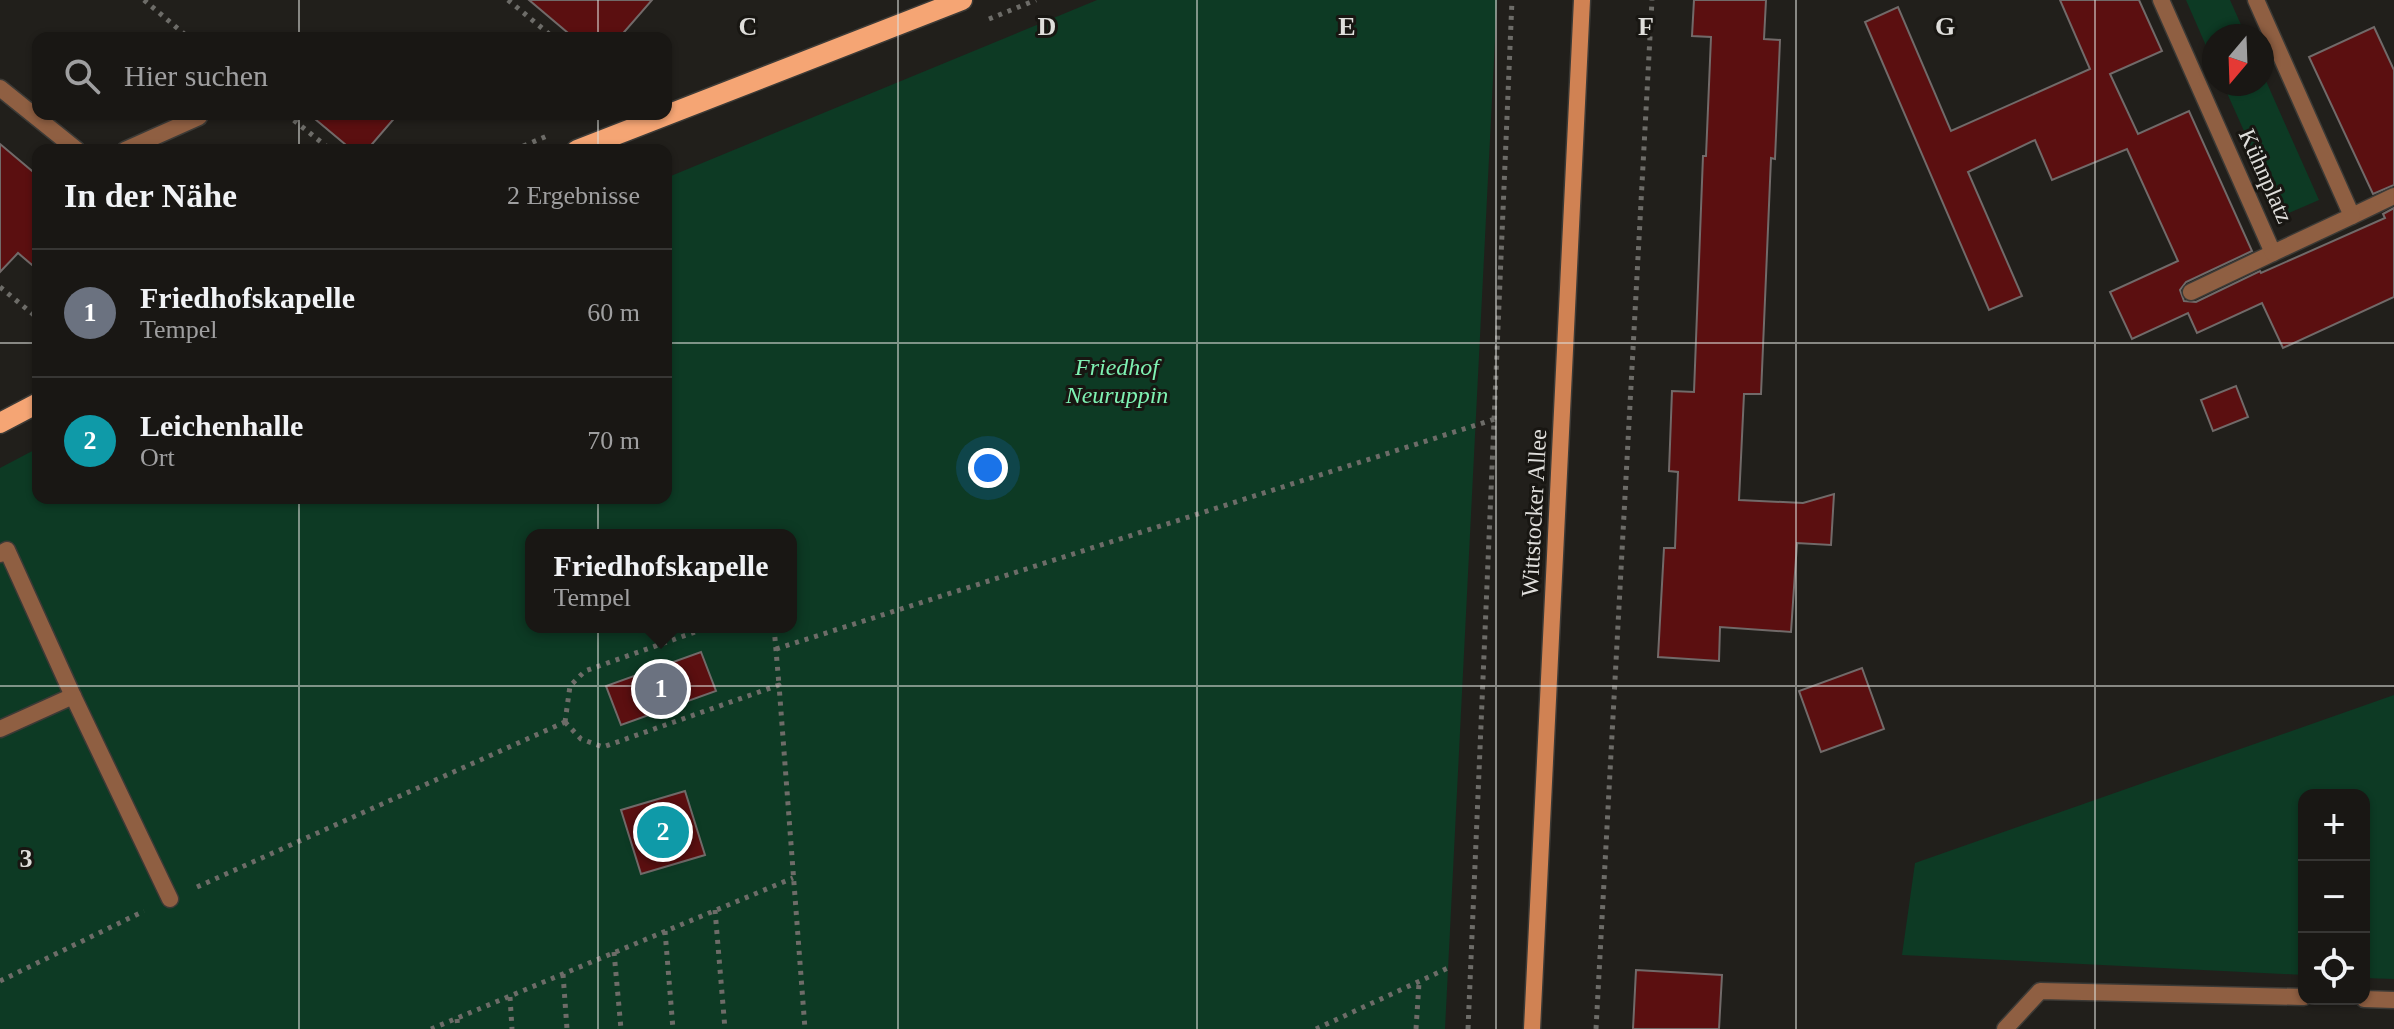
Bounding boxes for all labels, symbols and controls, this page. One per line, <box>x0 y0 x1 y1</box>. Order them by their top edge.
text: C <box>739 12 757 41</box>
text: D <box>1038 12 1056 41</box>
text: E <box>1338 12 1356 41</box>
text: F <box>1638 12 1654 41</box>
text: G <box>1935 12 1955 41</box>
north arrow <box>2202 24 2274 96</box>
search box <box>32 32 672 120</box>
icon: search <box>60 54 104 98</box>
text: Hier suchen <box>124 59 268 92</box>
street label: Kühnplatz <box>2234 125 2298 227</box>
text: In der Nähe <box>64 177 237 214</box>
text: 2 Ergebnisse <box>507 181 640 210</box>
text: Friedhofskapelle <box>140 281 355 314</box>
text: 1 <box>84 298 97 327</box>
text: 60 m <box>587 298 640 327</box>
text: Tempel <box>140 315 218 344</box>
park label: Friedhof Neuruppin <box>1065 354 1168 408</box>
text: Leichenhalle <box>140 409 303 442</box>
text: 2 <box>84 426 97 455</box>
text: 70 m <box>587 426 640 455</box>
street label: Wittstocker Allee <box>1517 429 1551 597</box>
text: Ort <box>140 443 175 472</box>
your location <box>968 448 1008 488</box>
popup <box>525 529 797 633</box>
text: Friedhofskapelle <box>554 549 769 582</box>
text: Tempel <box>554 583 631 612</box>
pin: 1 <box>635 659 687 719</box>
map controls <box>2298 789 2370 1005</box>
button: + <box>2298 789 2370 861</box>
pin: 2 <box>637 802 689 862</box>
text: 3 <box>20 844 33 873</box>
button: − <box>2298 861 2370 933</box>
button: locate <box>2298 933 2370 1005</box>

